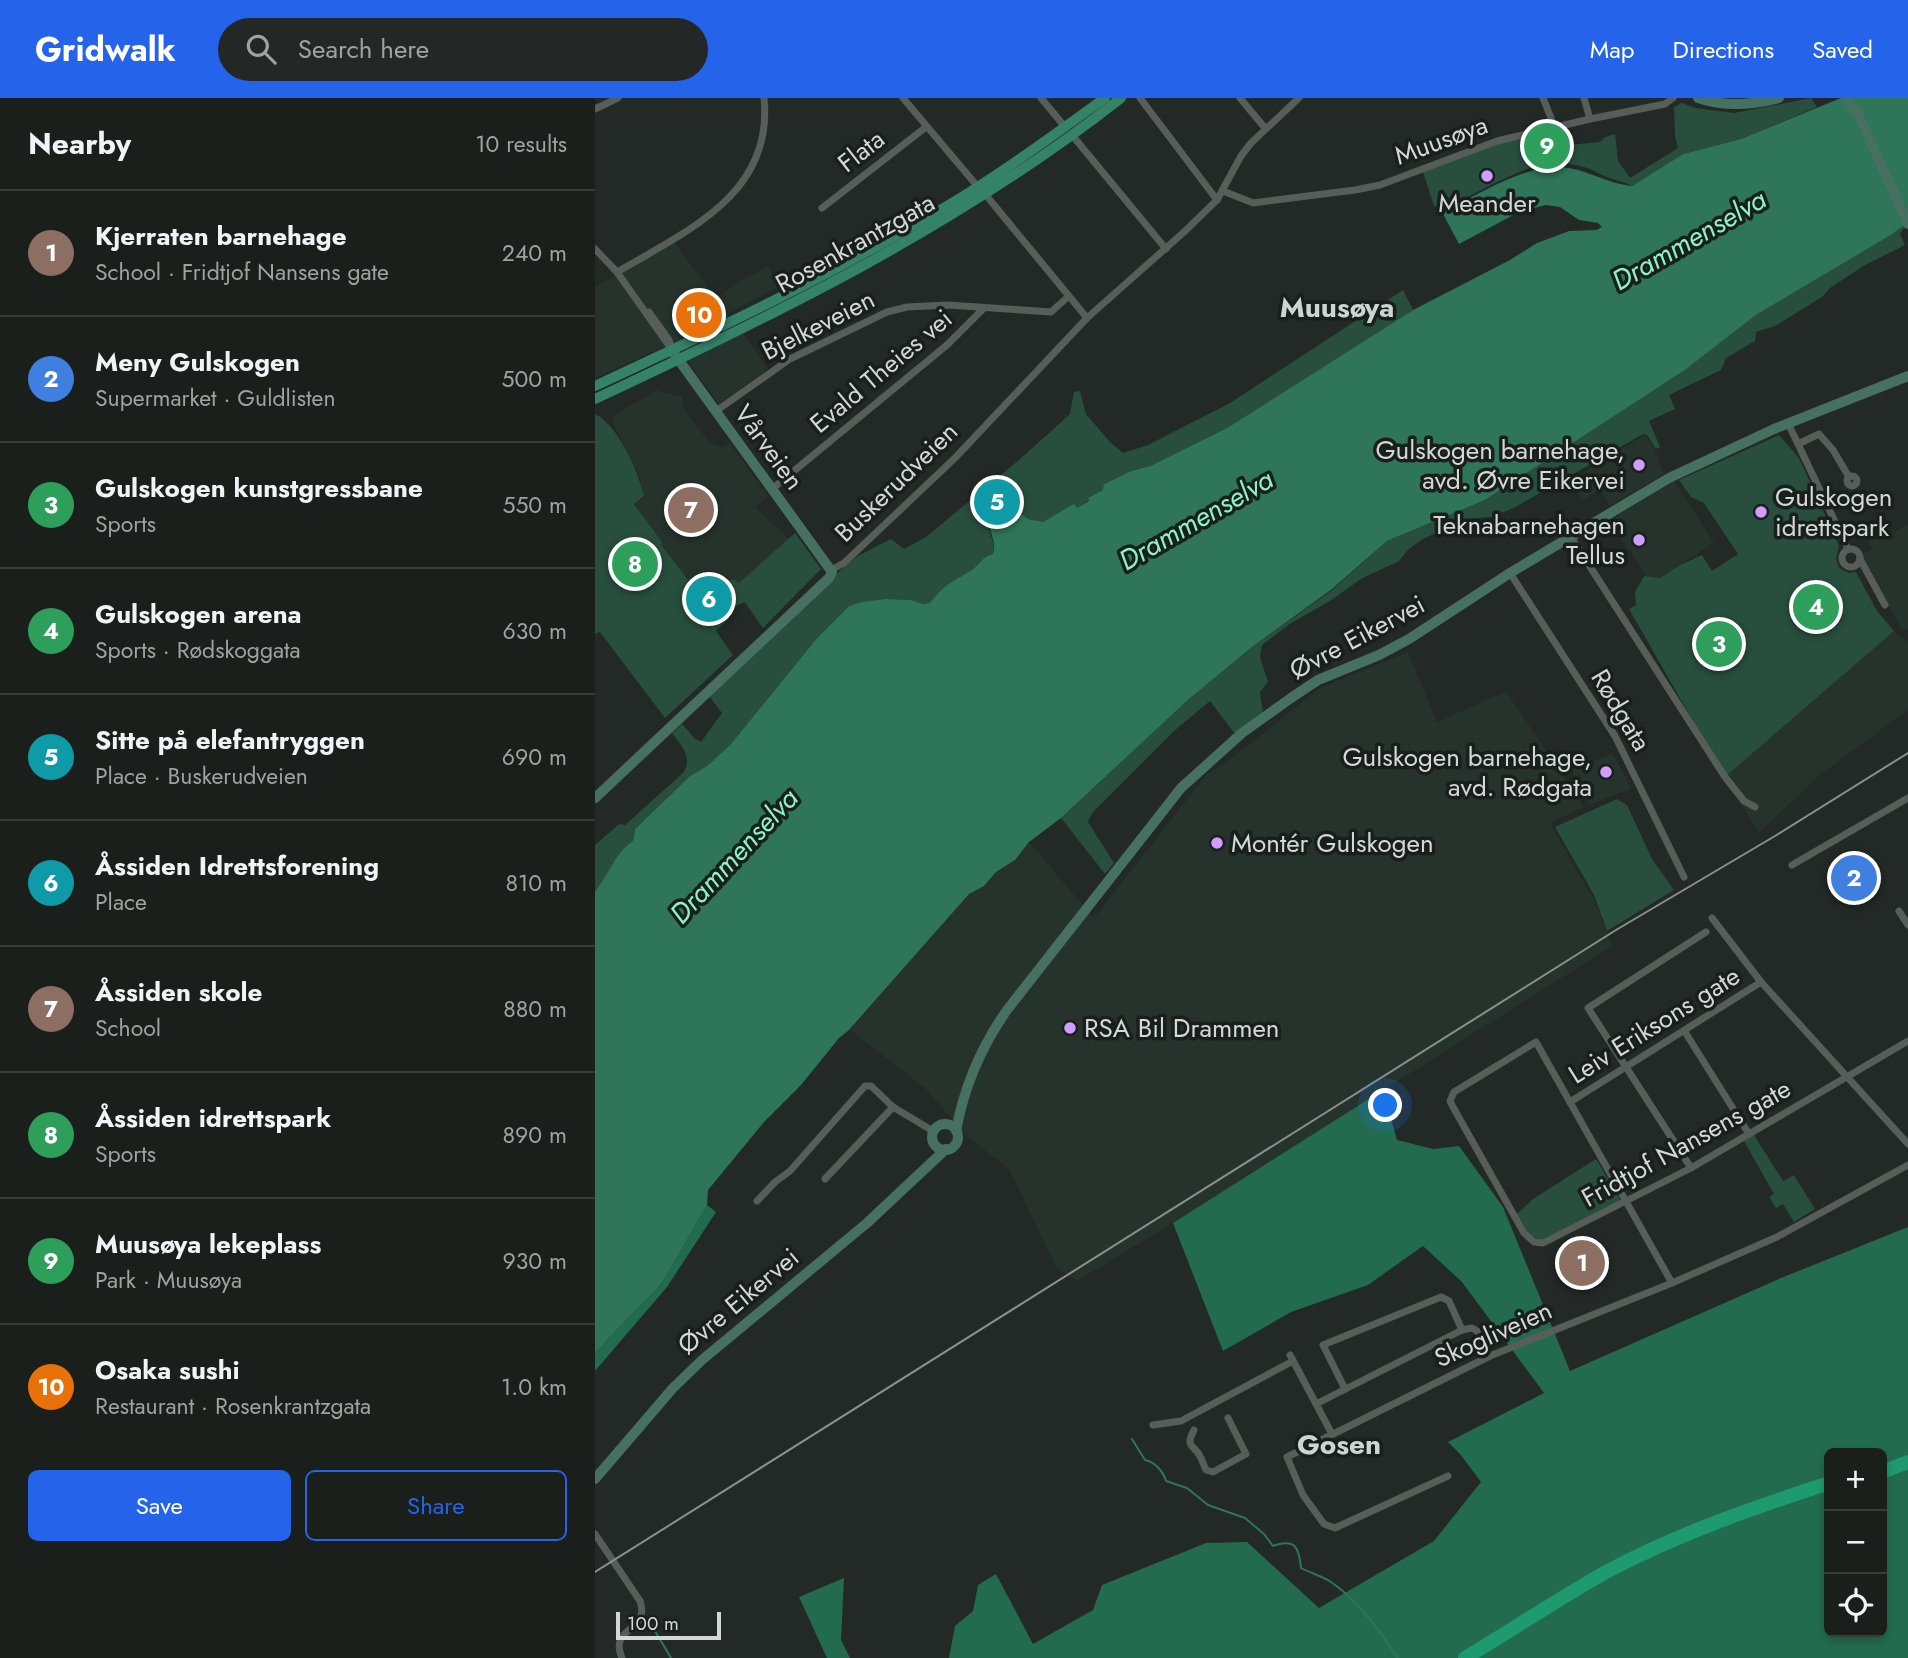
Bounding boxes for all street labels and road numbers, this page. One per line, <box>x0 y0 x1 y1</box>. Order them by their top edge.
street label: Muusøya <box>1389 106 1493 174</box>
street label: Flata <box>830 121 892 181</box>
street label: Rosenkrantzgata <box>769 184 941 302</box>
street label: Bjelkeveien <box>755 280 881 370</box>
street label: Evald Theies vei <box>802 300 960 442</box>
street label: Vårveien <box>725 396 813 498</box>
street label: Buskerudveien <box>826 413 966 551</box>
street label: Øvre Eikervei <box>1283 585 1431 689</box>
street label: Rødgata <box>1582 662 1660 758</box>
street label: Leiv Eriksons gate <box>1561 957 1747 1093</box>
street label: Fridtjof Nansens gate <box>1574 1070 1798 1216</box>
street label: Øvre Eikervei <box>669 1239 807 1363</box>
street label: Skogliveien <box>1428 1291 1558 1377</box>

